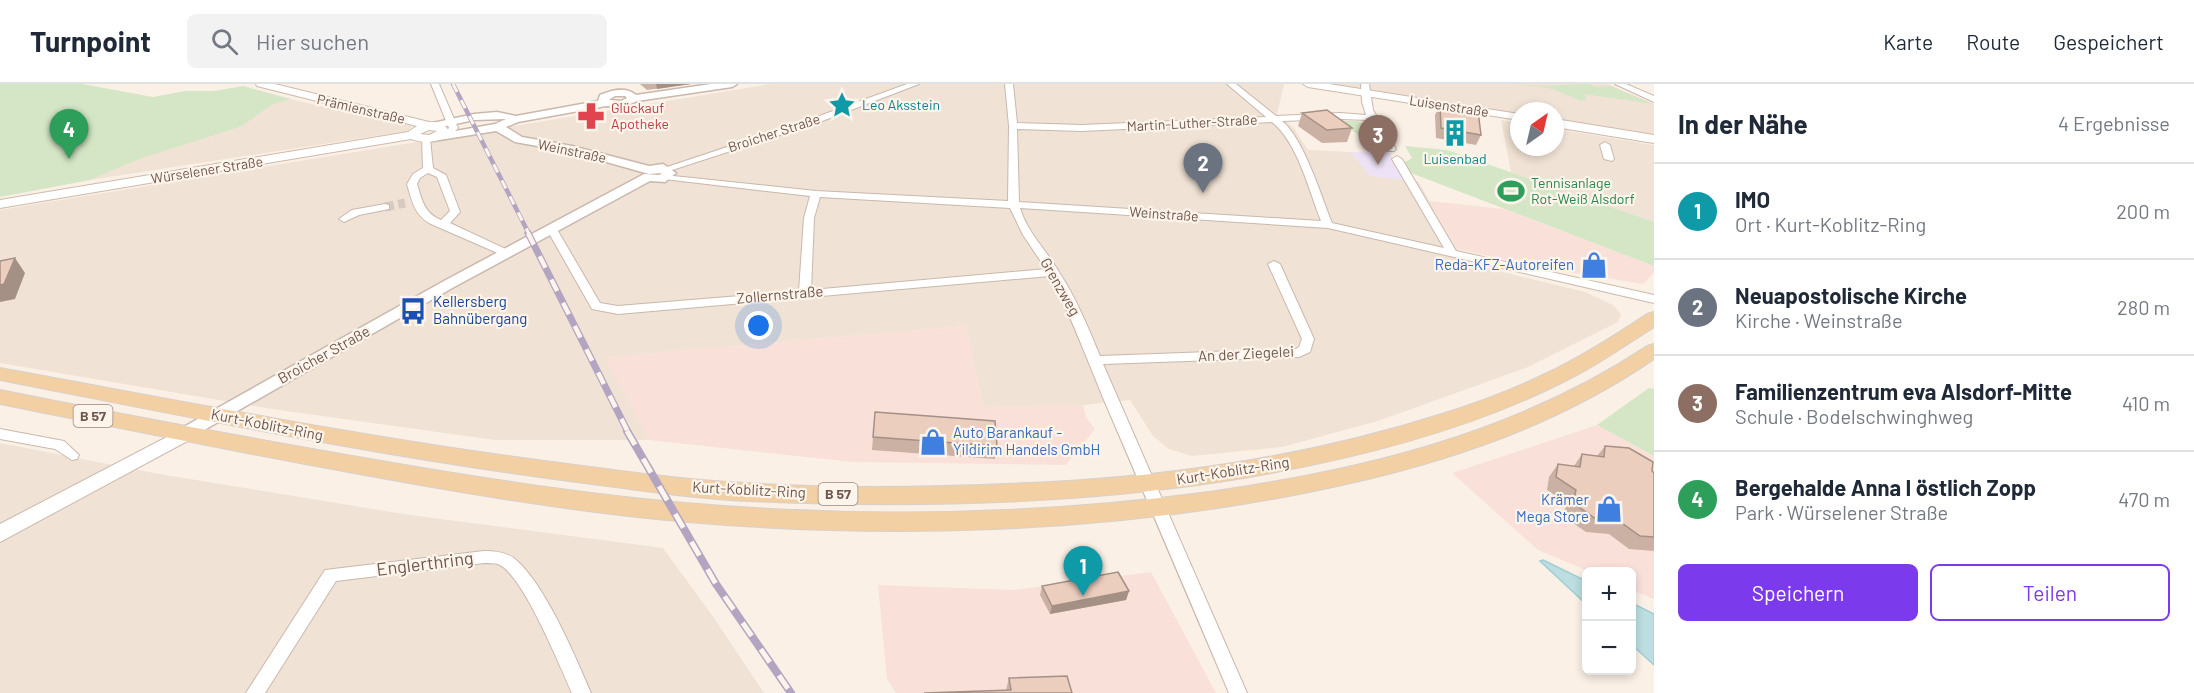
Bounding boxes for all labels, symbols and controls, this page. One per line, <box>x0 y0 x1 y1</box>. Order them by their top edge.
search box <box>187 14 607 68</box>
text: Turnpoint <box>30 24 151 58</box>
icon: search <box>208 25 241 58</box>
text: Hier suchen <box>256 28 369 54</box>
text: Karte <box>1883 29 1933 54</box>
text: Route <box>1966 29 2020 54</box>
text: Gespeichert <box>2053 29 2164 54</box>
street label: Prämienstraße <box>315 90 407 127</box>
place icon: Leo Aksstein <box>827 90 857 120</box>
street label: Luisenstraße <box>1408 91 1490 120</box>
place label: Leo Aksstein <box>862 96 940 113</box>
place label: Glückauf Apotheke <box>611 99 669 132</box>
pharmacy icon: Glückauf Apotheke <box>576 101 606 131</box>
north arrow <box>1510 102 1564 156</box>
text: In der Nähe <box>1678 108 1808 139</box>
pin: 4 <box>50 110 88 159</box>
street label: Broicher Straße <box>726 110 822 155</box>
street label: Martin-Luther-Straße <box>1126 111 1258 134</box>
text: 4 Ergebnisse <box>2058 111 2170 135</box>
pin: 3 <box>1358 116 1398 165</box>
building icon: Luisenbad <box>1440 118 1470 148</box>
street label: Weinstraße <box>536 135 608 166</box>
pin: 2 <box>1184 144 1222 193</box>
place label: Luisenbad <box>1423 150 1487 167</box>
street label: Würselener Straße <box>150 152 264 187</box>
place label: Tennisanlage Rot-Weiß Alsdorf <box>1531 174 1635 207</box>
sports icon: Tennisanlage Rot-Weiß Alsdorf <box>1496 176 1526 206</box>
text: IMO <box>1735 186 1770 212</box>
text: 1 <box>1694 199 1701 223</box>
text: 200 m <box>2116 199 2170 223</box>
street label: Weinstraße <box>1129 203 1199 224</box>
text: Ort · Kurt-Koblitz-Ring <box>1735 212 1926 236</box>
shop icon: Reda-KFZ-Autoreifen <box>1579 250 1609 280</box>
street label: Grenzweg <box>1037 254 1085 319</box>
place label: Reda-KFZ-Autoreifen <box>1435 255 1574 273</box>
street label: Zollernstraße <box>736 281 824 307</box>
text: Neuapostolische Kirche <box>1735 282 1967 308</box>
place label: Kellersberg Bahnübergang <box>433 292 527 327</box>
text: 2 <box>1692 295 1703 319</box>
text: 280 m <box>2117 295 2170 319</box>
bus stop icon: Kellersberg Bahnübergang <box>398 296 428 326</box>
text: Kirche · Weinstraße <box>1735 308 1903 332</box>
your location <box>744 311 773 340</box>
street label: Broicher Straße <box>274 321 373 387</box>
street label: An der Ziegelei <box>1197 341 1294 365</box>
text: Familienzentrum eva Alsdorf-Mitte <box>1735 378 2072 404</box>
text: 3 <box>1692 391 1703 415</box>
text: 410 m <box>2122 391 2170 415</box>
street label: Kurt-Koblitz-Ring <box>210 404 325 444</box>
text: Schule · Bodelschwinghweg <box>1735 404 1973 428</box>
road number: B 57 <box>74 405 112 427</box>
place label: Auto Barankauf - Yildirim Handels GmbH <box>953 423 1100 458</box>
shop icon: Auto Barankauf - Yildirim Handels GmbH <box>918 427 948 457</box>
street label: Kurt-Koblitz-Ring <box>1175 452 1290 488</box>
text: Bergehalde Anna I östlich Zopp <box>1735 474 2036 500</box>
street label: Kurt-Koblitz-Ring <box>692 477 806 501</box>
road number: B 57 <box>818 483 858 505</box>
text: 4 <box>1691 487 1704 511</box>
text: 470 m <box>2118 487 2170 511</box>
place label: Krämer Mega Store <box>1516 490 1590 525</box>
shop icon: Krämer Mega Store <box>1594 494 1624 524</box>
text: Park · Würselener Straße <box>1735 500 1948 524</box>
street label: Englerthring <box>375 546 475 580</box>
pin: 1 <box>1064 546 1102 596</box>
button: Speichern <box>1678 564 1918 621</box>
button: Teilen <box>1930 564 2170 621</box>
map controls <box>1582 567 1636 675</box>
button: + <box>1582 567 1636 621</box>
button: − <box>1582 621 1636 675</box>

